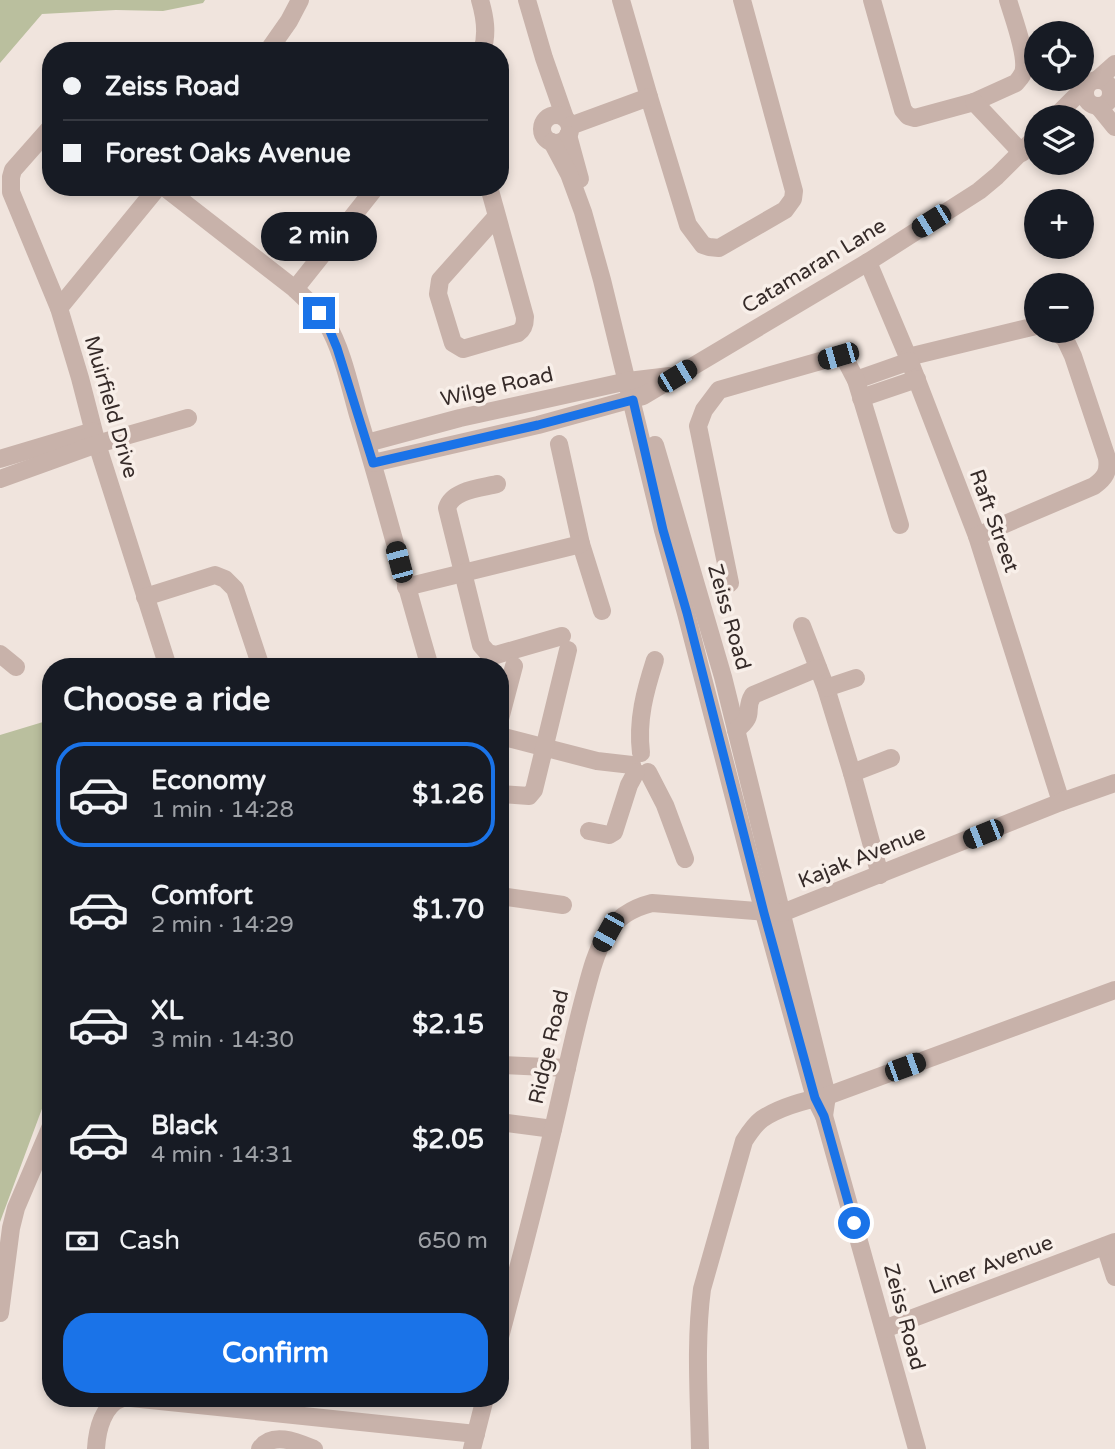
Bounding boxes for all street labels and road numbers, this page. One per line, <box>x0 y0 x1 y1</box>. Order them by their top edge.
street label: Catamaran Lane <box>737 213 891 319</box>
street label: Muirfield Drive <box>79 333 143 481</box>
street label: Wilge Road <box>438 362 556 412</box>
street label: Raft Street <box>964 466 1024 576</box>
street label: Zeiss Road <box>702 561 756 673</box>
street label: Kajak Avenue <box>795 820 929 894</box>
street label: Ridge Road <box>524 987 574 1107</box>
street label: Liner Avenue <box>926 1230 1057 1300</box>
street label: Zeiss Road <box>878 1261 930 1373</box>

